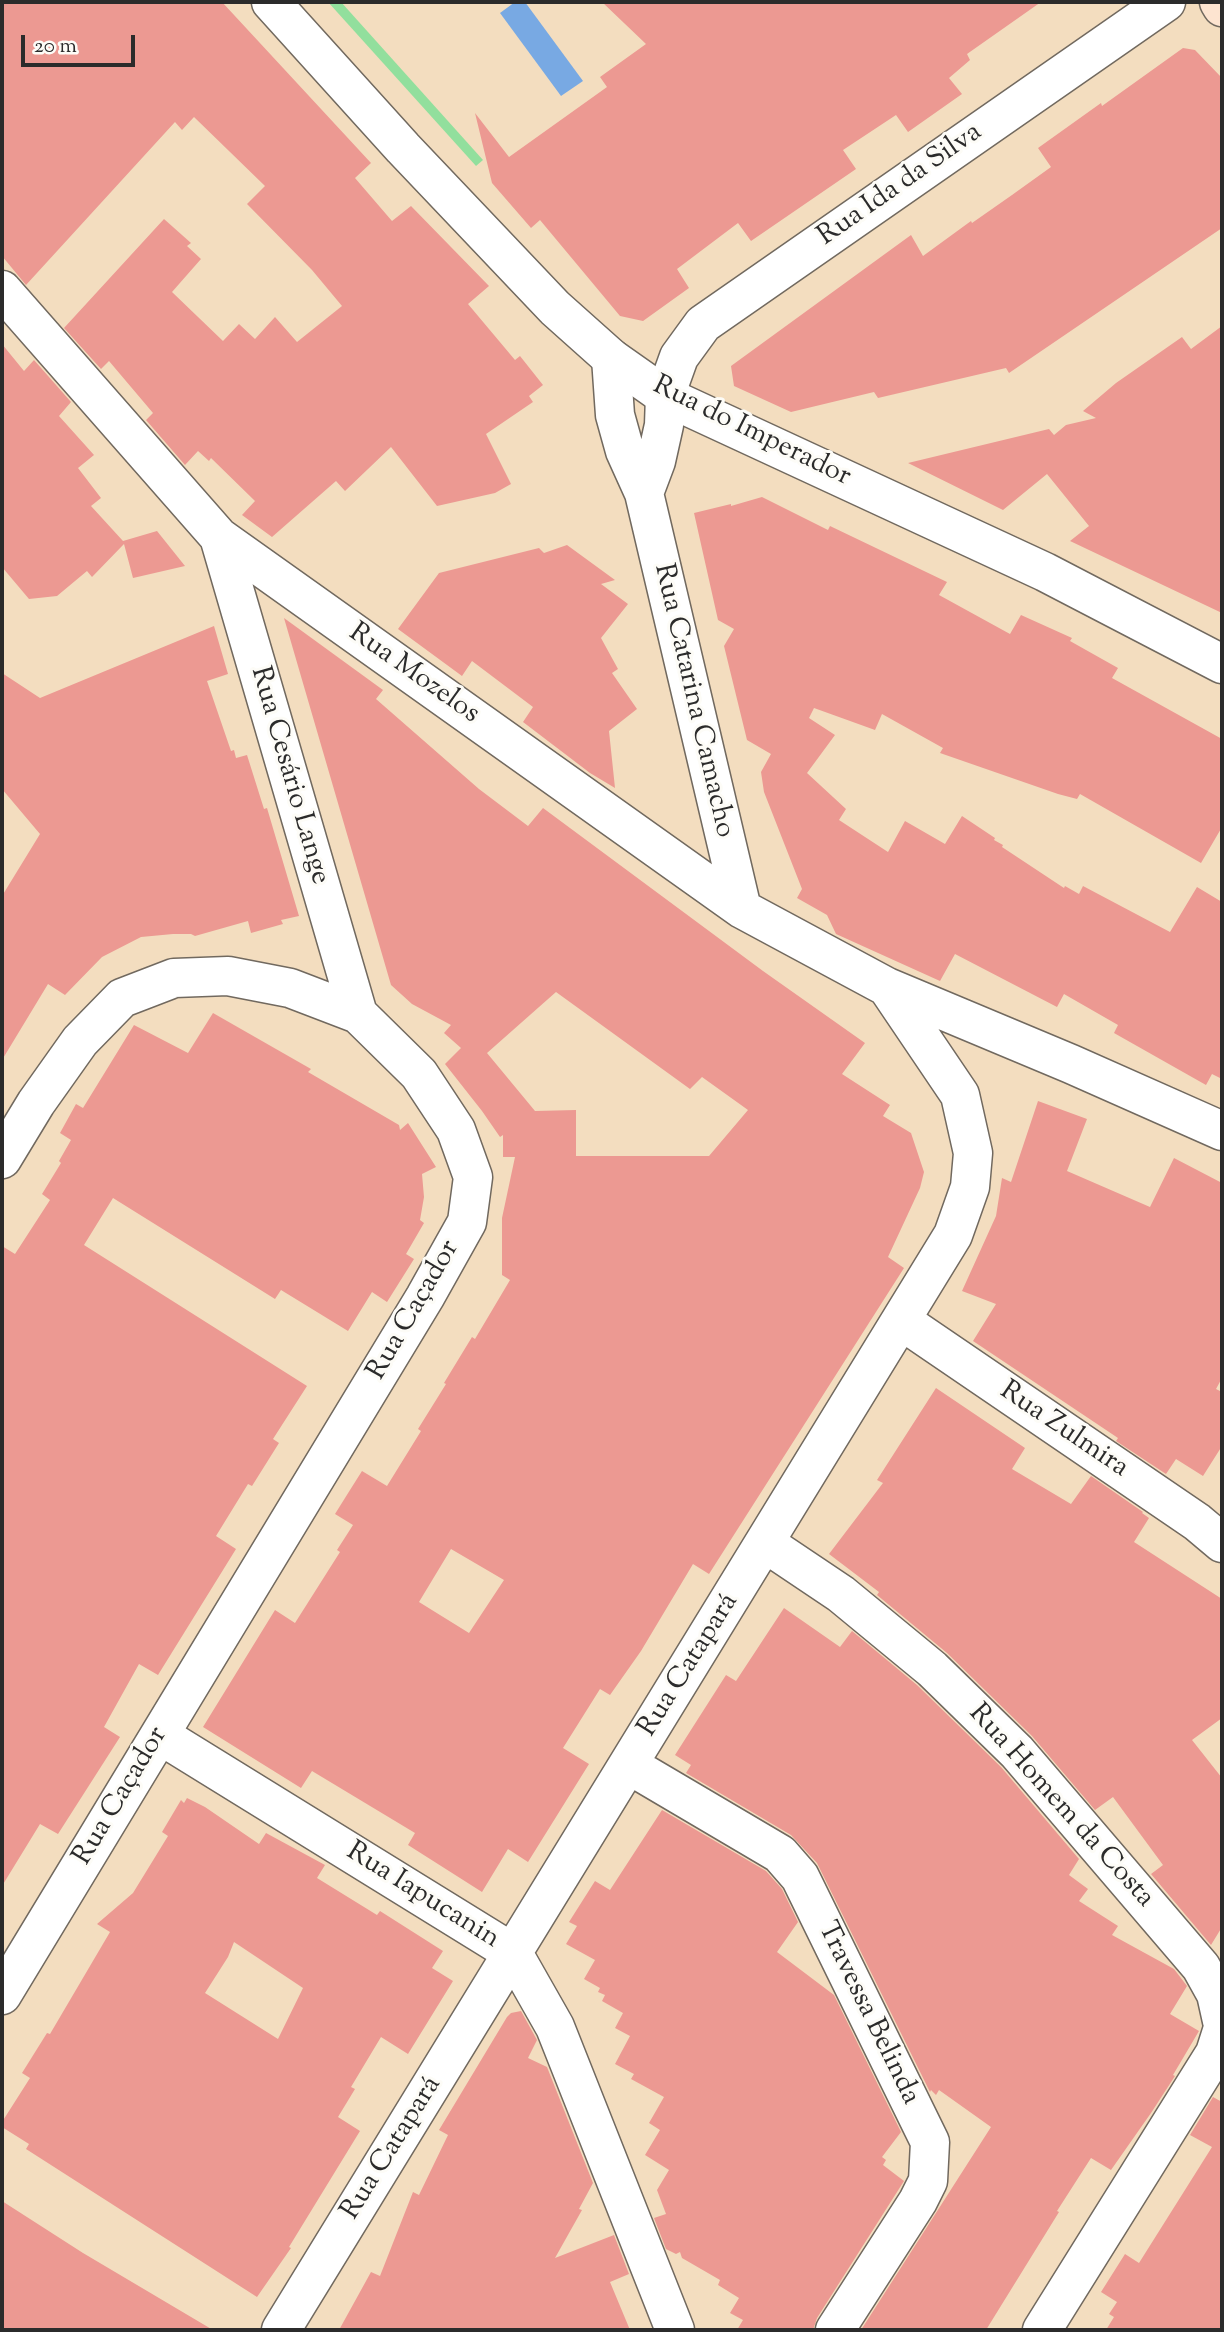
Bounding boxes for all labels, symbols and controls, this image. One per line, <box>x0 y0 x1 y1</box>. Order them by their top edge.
scale bar <box>24 21 138 65</box>
text: 20 m <box>34 32 77 62</box>
street label: Rua Ida da Silva <box>812 117 990 255</box>
street label: Rua do Imperador <box>647 371 855 495</box>
street label: Rua Catarina Camacho <box>644 561 740 841</box>
street label: Rua Mozelos <box>341 618 485 732</box>
street label: Rua Cesário Lange <box>241 663 335 889</box>
street label: Rua Caçador <box>362 1235 468 1387</box>
street label: Rua Zulmira <box>992 1376 1134 1486</box>
street label: Rua Catapará <box>633 1588 747 1744</box>
street label: Rua Homem da Costa <box>960 1698 1160 1916</box>
street label: Rua Caçador <box>68 1722 176 1872</box>
street label: Rua Iapucanin <box>339 1837 505 1957</box>
street label: Travessa Belinda <box>808 1917 926 2111</box>
street label: Rua Catapará <box>336 2071 450 2227</box>

